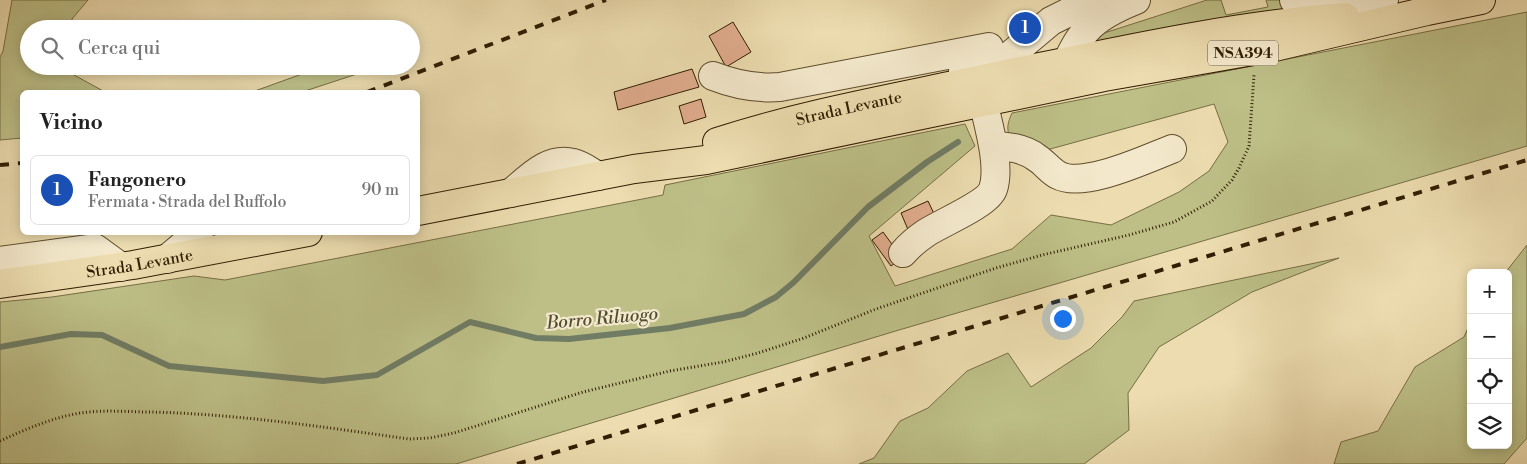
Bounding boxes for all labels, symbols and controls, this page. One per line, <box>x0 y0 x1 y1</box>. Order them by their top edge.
pin: 1 <box>1009 9 1041 47</box>
search box <box>20 20 420 75</box>
icon: search <box>38 34 66 62</box>
text: Cerca qui <box>78 36 161 60</box>
road number: NSA394 <box>1208 40 1278 66</box>
street label: Strada Levante <box>794 87 904 130</box>
text: Vicino <box>40 110 103 136</box>
text: Fangonero <box>88 168 186 192</box>
text: 1 <box>53 180 61 200</box>
text: 90 m <box>361 180 399 200</box>
text: Fermata · Strada del Ruffolo <box>88 192 287 212</box>
street label: Strada Levante <box>85 245 195 283</box>
map controls <box>1467 269 1512 449</box>
button: + <box>1467 269 1512 314</box>
water label: Borro Riluogo <box>544 302 659 335</box>
your location <box>1050 306 1076 332</box>
button: − <box>1467 314 1512 359</box>
button: locate <box>1467 359 1512 404</box>
button: layers <box>1467 404 1512 449</box>

